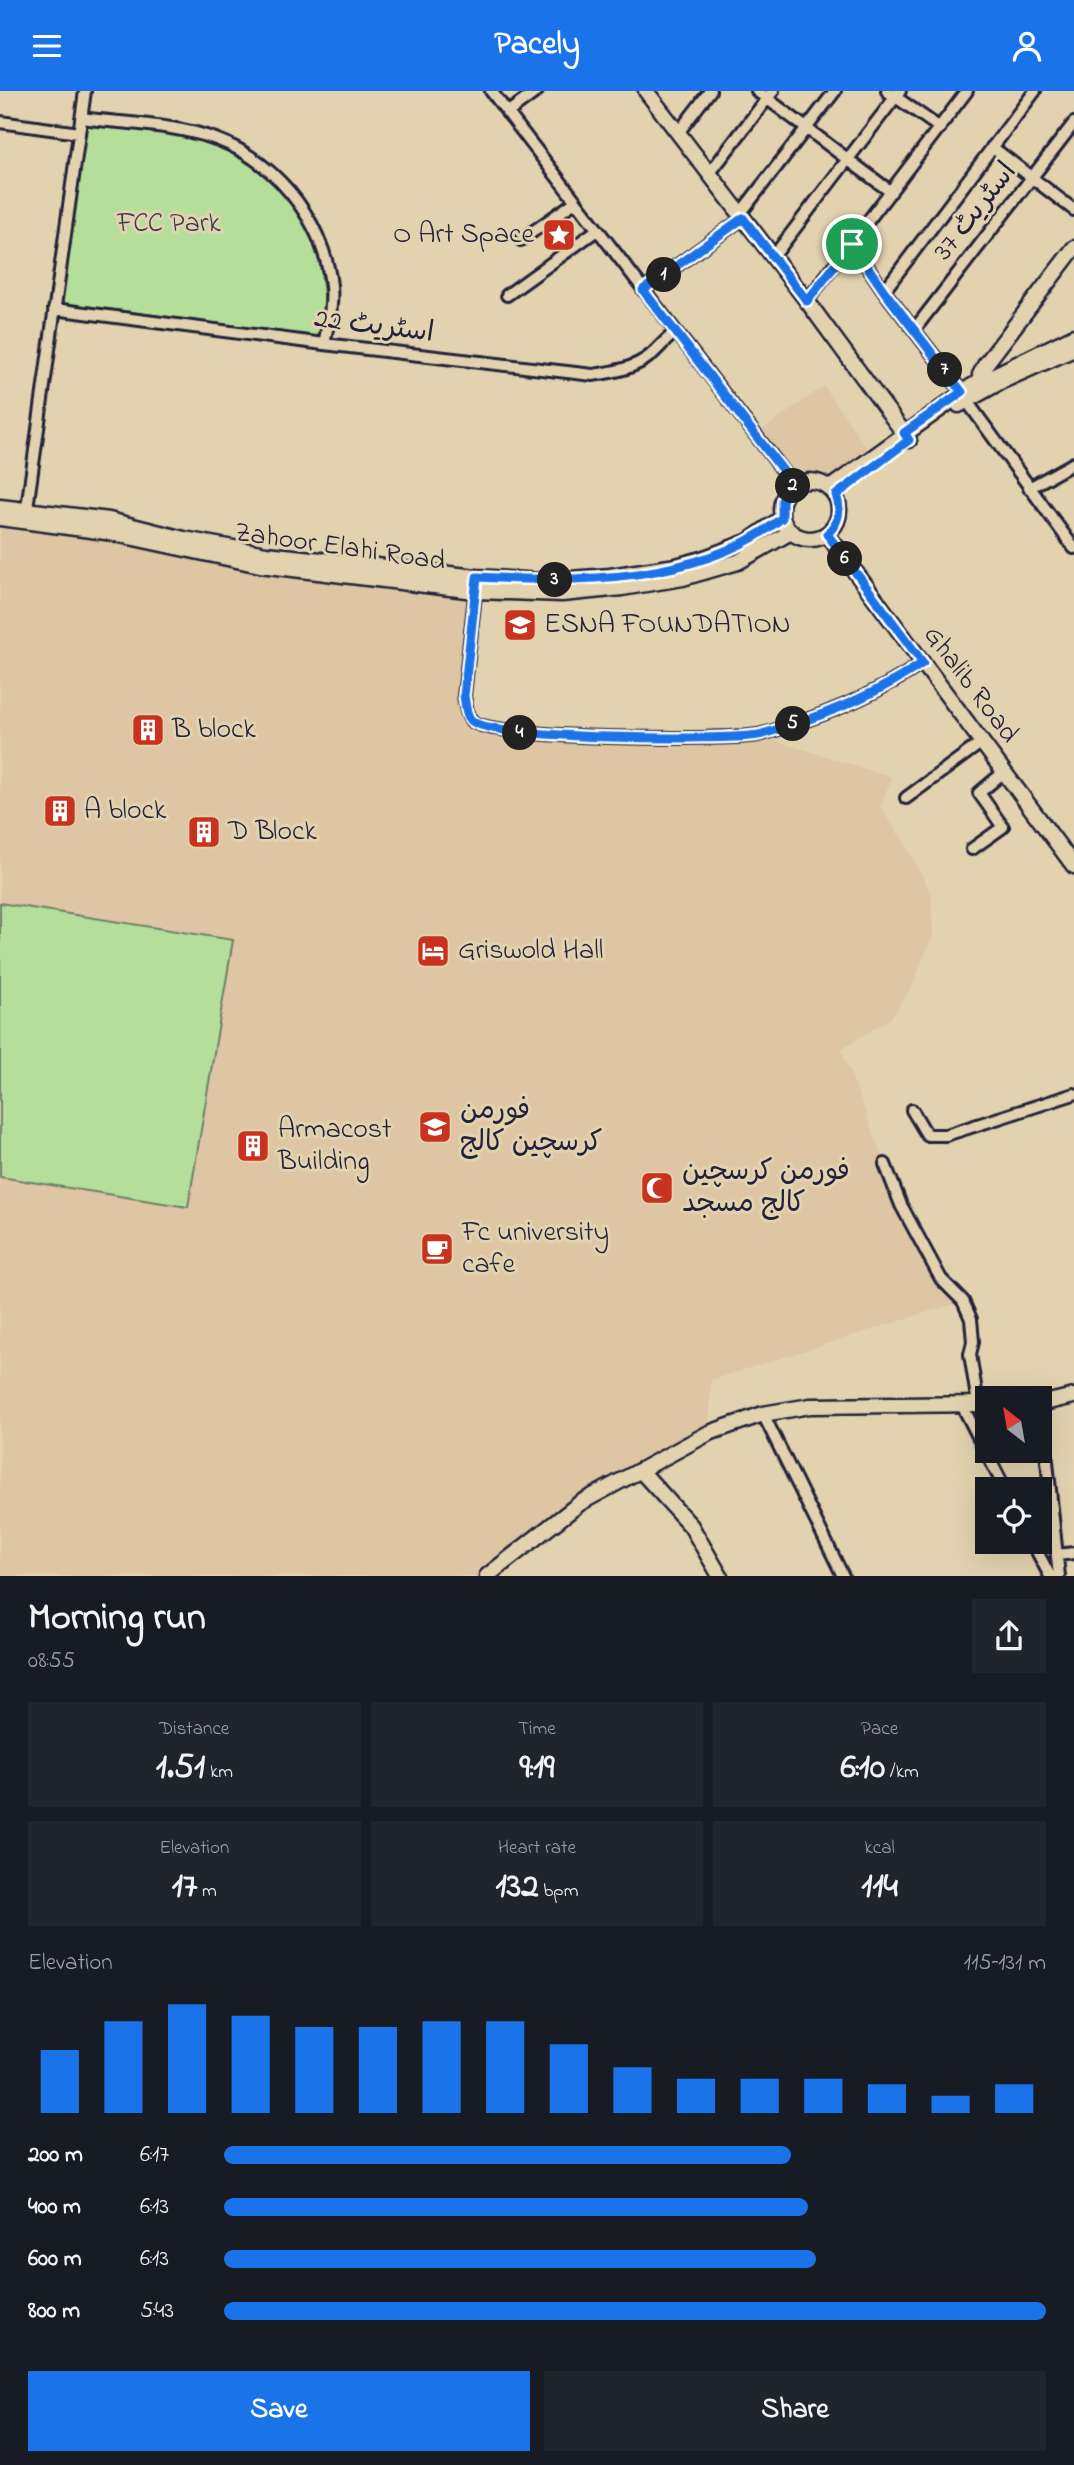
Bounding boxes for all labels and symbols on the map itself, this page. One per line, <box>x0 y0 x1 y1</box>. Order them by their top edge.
street label: اسٹریٹ 37 <box>924 154 1028 270</box>
park label: FCC Park <box>116 204 221 245</box>
pin <box>822 214 882 274</box>
place label: O Art Space <box>393 215 534 256</box>
place icon: O Art Space <box>540 216 578 254</box>
pin: 1 <box>646 257 682 293</box>
street label: اسٹریٹ 22 <box>312 299 436 355</box>
pin: 7 <box>928 353 962 387</box>
pin: 2 <box>776 469 810 503</box>
street label: Zahoor Elahi Road <box>232 513 448 583</box>
pin: 6 <box>828 541 862 577</box>
pin: 3 <box>538 563 572 597</box>
place label: ESNA FOUNDATION <box>544 605 791 646</box>
school or university icon: ESNA FOUNDATION <box>501 606 539 644</box>
street label: Ghalib Road <box>912 617 1028 753</box>
pin: 5 <box>776 707 810 741</box>
place label: B block <box>171 710 256 751</box>
building icon: B block <box>129 711 167 749</box>
pin: 4 <box>503 715 538 751</box>
place label: A block <box>84 791 167 832</box>
building icon: A block <box>41 792 79 830</box>
place label: D Block <box>227 812 317 853</box>
building icon: D Block <box>185 813 223 851</box>
place label: Griswold Hall <box>458 931 604 972</box>
hotel icon: Griswold Hall <box>414 932 452 970</box>
place label: فورمن کرسچین کالج <box>460 1091 603 1164</box>
school or university icon: فورمن کرسچین کالج <box>416 1108 454 1146</box>
place label: Armacost Building <box>277 1110 391 1183</box>
building icon: Armacost Building <box>234 1127 272 1165</box>
place label: فورمن کرسچین کالج مسجد <box>682 1152 850 1225</box>
mosque icon: فورمن کرسچین کالج مسجد <box>638 1169 676 1207</box>
place label: Fc university cafe <box>461 1213 609 1286</box>
cafe icon: Fc university cafe <box>418 1230 456 1268</box>
north arrow <box>975 1386 1052 1463</box>

